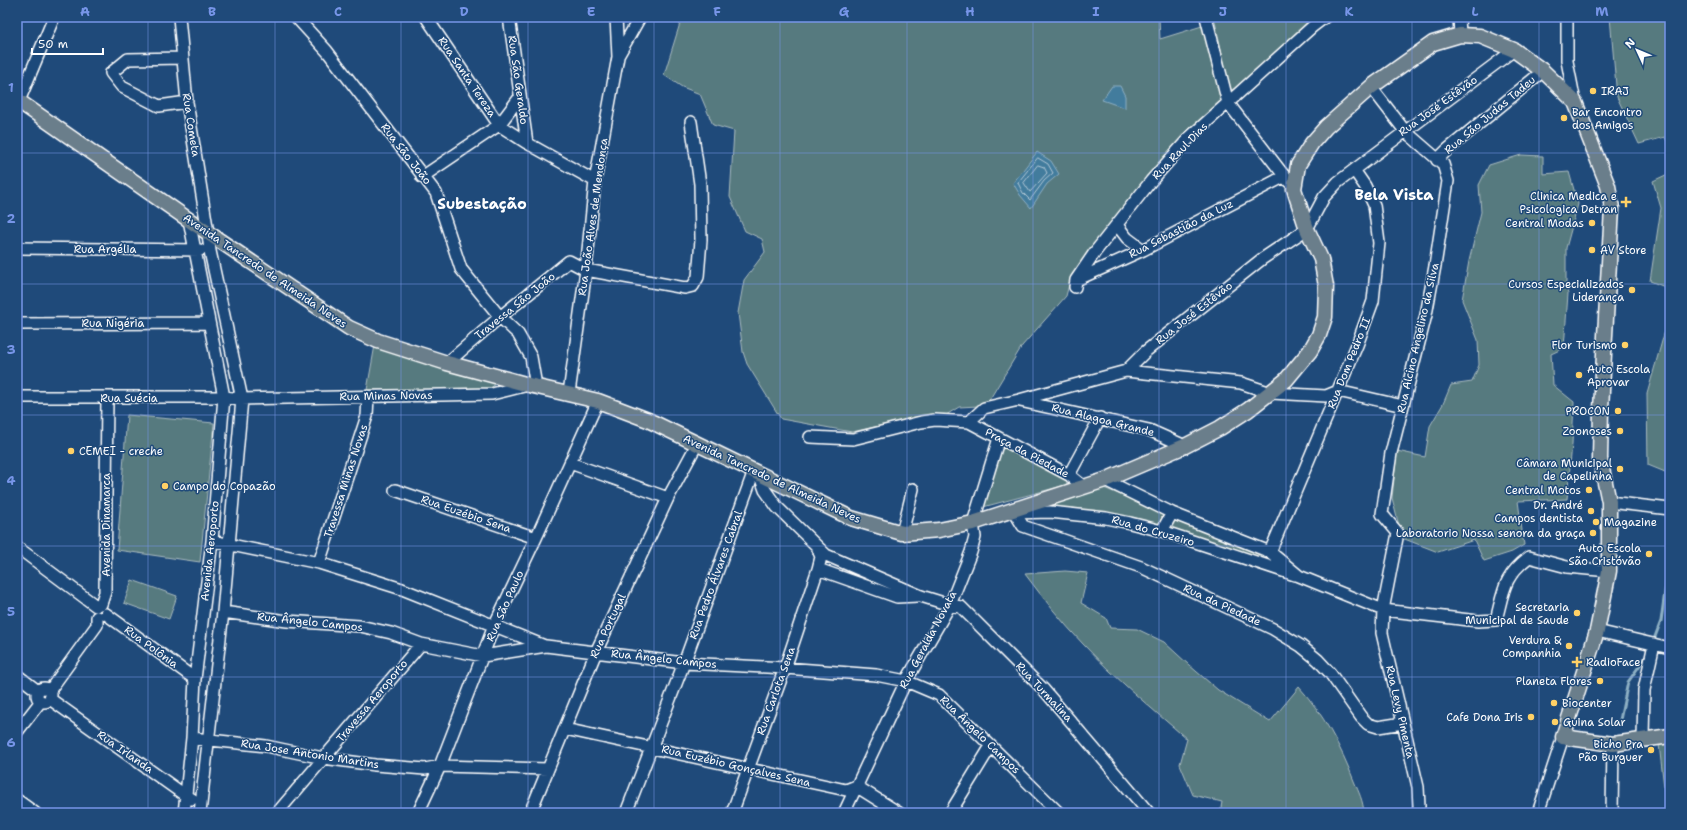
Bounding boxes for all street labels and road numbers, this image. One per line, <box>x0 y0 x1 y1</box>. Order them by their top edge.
street label: Rua Santa Tereza <box>435 34 500 120</box>
street label: Rua São Geraldo <box>504 35 532 126</box>
street label: Rua José Estêvão <box>1396 72 1481 140</box>
street label: Rua São Judas Tadeu <box>1441 72 1539 158</box>
street label: Rua Cometa <box>179 92 203 158</box>
street label: Rua Raul Dias <box>1149 119 1211 183</box>
street label: Rua São João <box>377 120 435 188</box>
street label: Rua João Alves de Mendonça <box>575 137 612 297</box>
street label: Rua Sebastião da Luz <box>1126 196 1236 262</box>
street label: Avenida Tancredo de Almeida Neves <box>180 210 350 332</box>
street label: Rua Argélia <box>74 242 136 257</box>
street label: Rua Alcino Angelino da Silva <box>1393 261 1443 415</box>
street label: Travessa São João <box>472 269 559 343</box>
street label: Rua José Estêvão <box>1152 278 1236 348</box>
street label: Rua Dom Pedro II <box>1324 315 1374 411</box>
street label: Rua Nigéria <box>82 316 145 331</box>
street label: Rua Minas Novas <box>339 388 433 404</box>
street label: Rua Suécia <box>100 391 158 406</box>
street label: Rua Alagoa Grande <box>1050 400 1156 440</box>
street label: Travessa Minas Novas <box>321 422 371 540</box>
street label: Praça da Piedade <box>982 425 1072 481</box>
street label: Avenida Tancredo de Almeida Neves <box>681 431 863 527</box>
street label: Avenida Dinamarca <box>99 473 114 577</box>
street label: Rua Euzébio Sena <box>419 492 513 537</box>
street label: Avenida Aeroporto <box>197 500 223 602</box>
street label: Rua Pedro Álvares Cabral <box>685 508 746 641</box>
street label: Rua do Cruzeiro <box>1110 512 1196 550</box>
street label: Rua São Paulo <box>483 568 527 644</box>
street label: Rua da Piedade <box>1181 580 1263 630</box>
street label: Rua Geralda Novata <box>896 588 960 692</box>
street label: Rua Portugal <box>587 591 630 661</box>
street label: Rua Ângelo Campos <box>256 608 364 635</box>
street label: Rua Polônia <box>121 622 181 672</box>
street label: Rua Ângelo Campos <box>610 645 718 672</box>
street label: Rua Carlota Sena <box>753 645 799 737</box>
street label: Travessa Aeroporto <box>333 656 411 745</box>
street label: Rua Turmalina <box>1012 659 1076 725</box>
street label: Rua Levy Pimenta <box>1382 664 1418 760</box>
street label: Rua Ângelo Campos <box>937 692 1024 777</box>
street label: Rua Irlanda <box>94 727 156 777</box>
street label: Rua Jose Antonio Martins <box>240 736 380 772</box>
street label: Rua Euzébio Gonçalves Sena <box>660 742 812 790</box>

